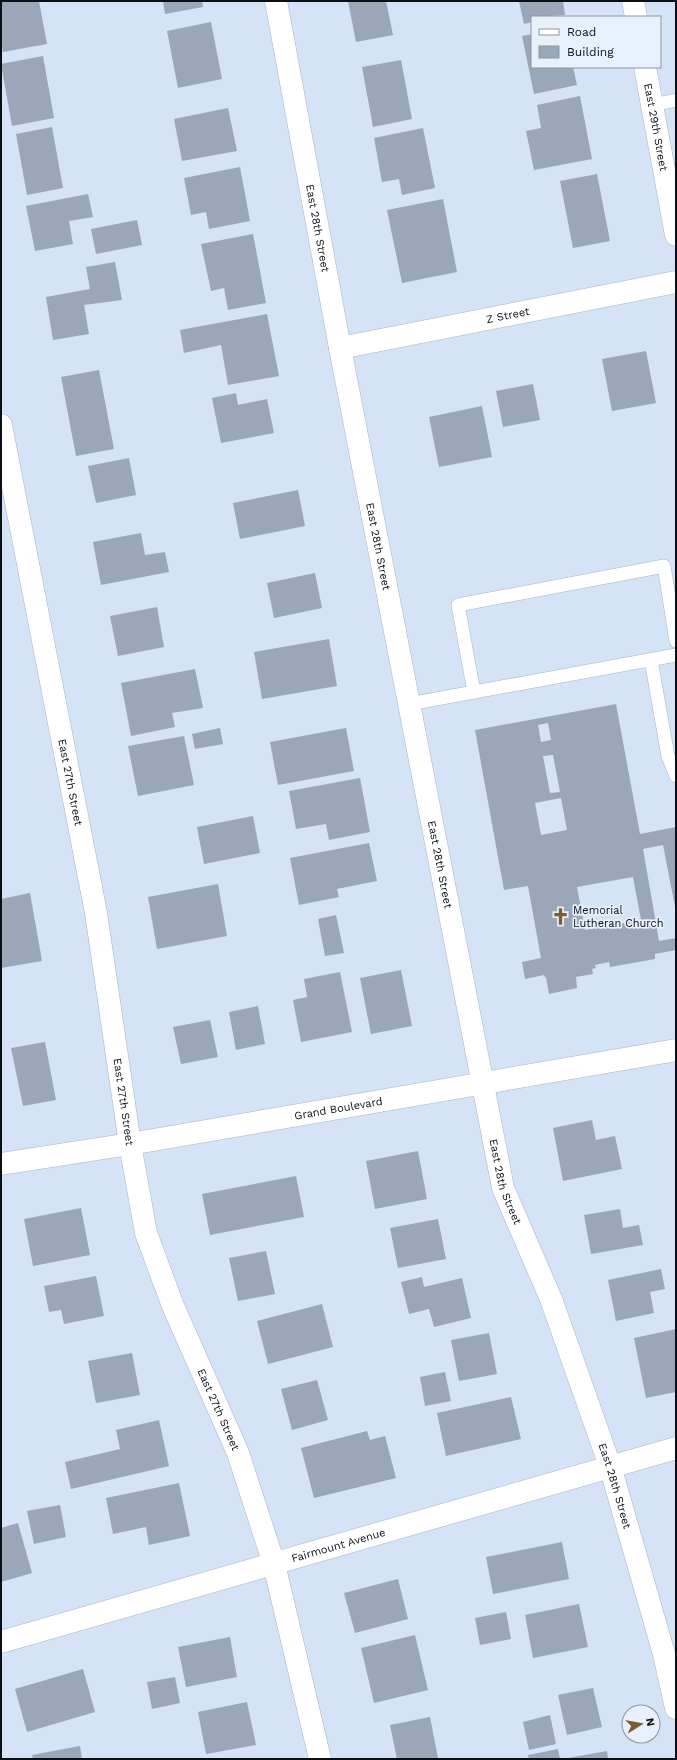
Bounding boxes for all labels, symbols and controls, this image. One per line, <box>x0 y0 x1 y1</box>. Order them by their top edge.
legend <box>531 16 661 68</box>
text: Road <box>567 25 596 39</box>
text: Building <box>567 45 614 59</box>
street label: East 29th Street <box>641 82 670 172</box>
street label: East 28th Street <box>303 183 332 274</box>
street label: Z Street <box>485 305 531 326</box>
street label: East 28th Street <box>363 502 393 592</box>
street label: East 27th Street <box>55 738 85 827</box>
street label: East 28th Street <box>425 820 455 910</box>
place label: Memorial Lutheran Church <box>573 904 664 930</box>
church icon: Memorial Lutheran Church <box>550 906 570 926</box>
street label: East 27th Street <box>110 1057 136 1147</box>
street label: Grand Boulevard <box>293 1095 384 1123</box>
street label: East 28th Street <box>487 1138 524 1227</box>
street label: East 27th Street <box>195 1367 242 1453</box>
street label: East 28th Street <box>595 1441 634 1531</box>
street label: Fairmount Avenue <box>290 1526 387 1565</box>
north arrow <box>621 1704 661 1744</box>
text: N <box>643 1717 657 1727</box>

